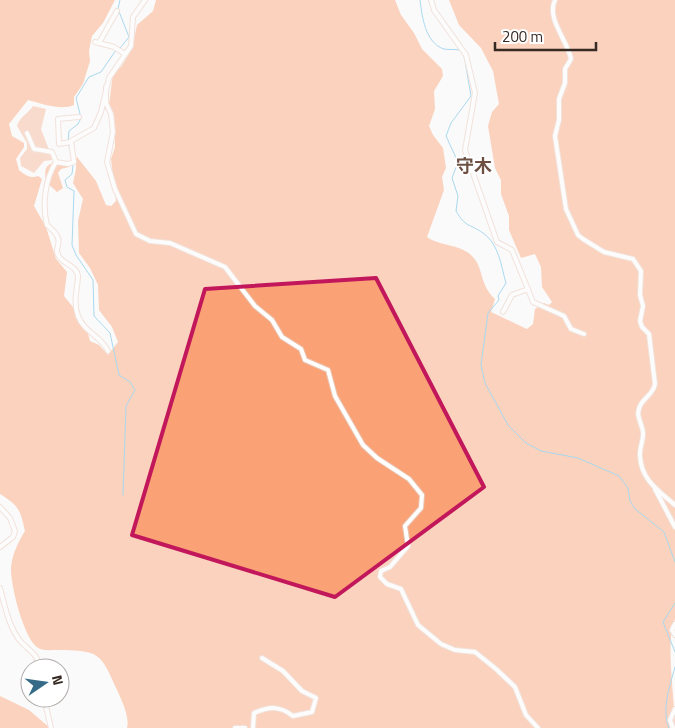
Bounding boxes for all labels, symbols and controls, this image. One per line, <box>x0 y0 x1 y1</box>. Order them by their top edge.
scale bar <box>495 20 596 52</box>
text: 200 m <box>502 25 543 48</box>
district label: 守木 <box>456 152 492 179</box>
north arrow <box>20 658 70 708</box>
text: N <box>47 673 69 687</box>

